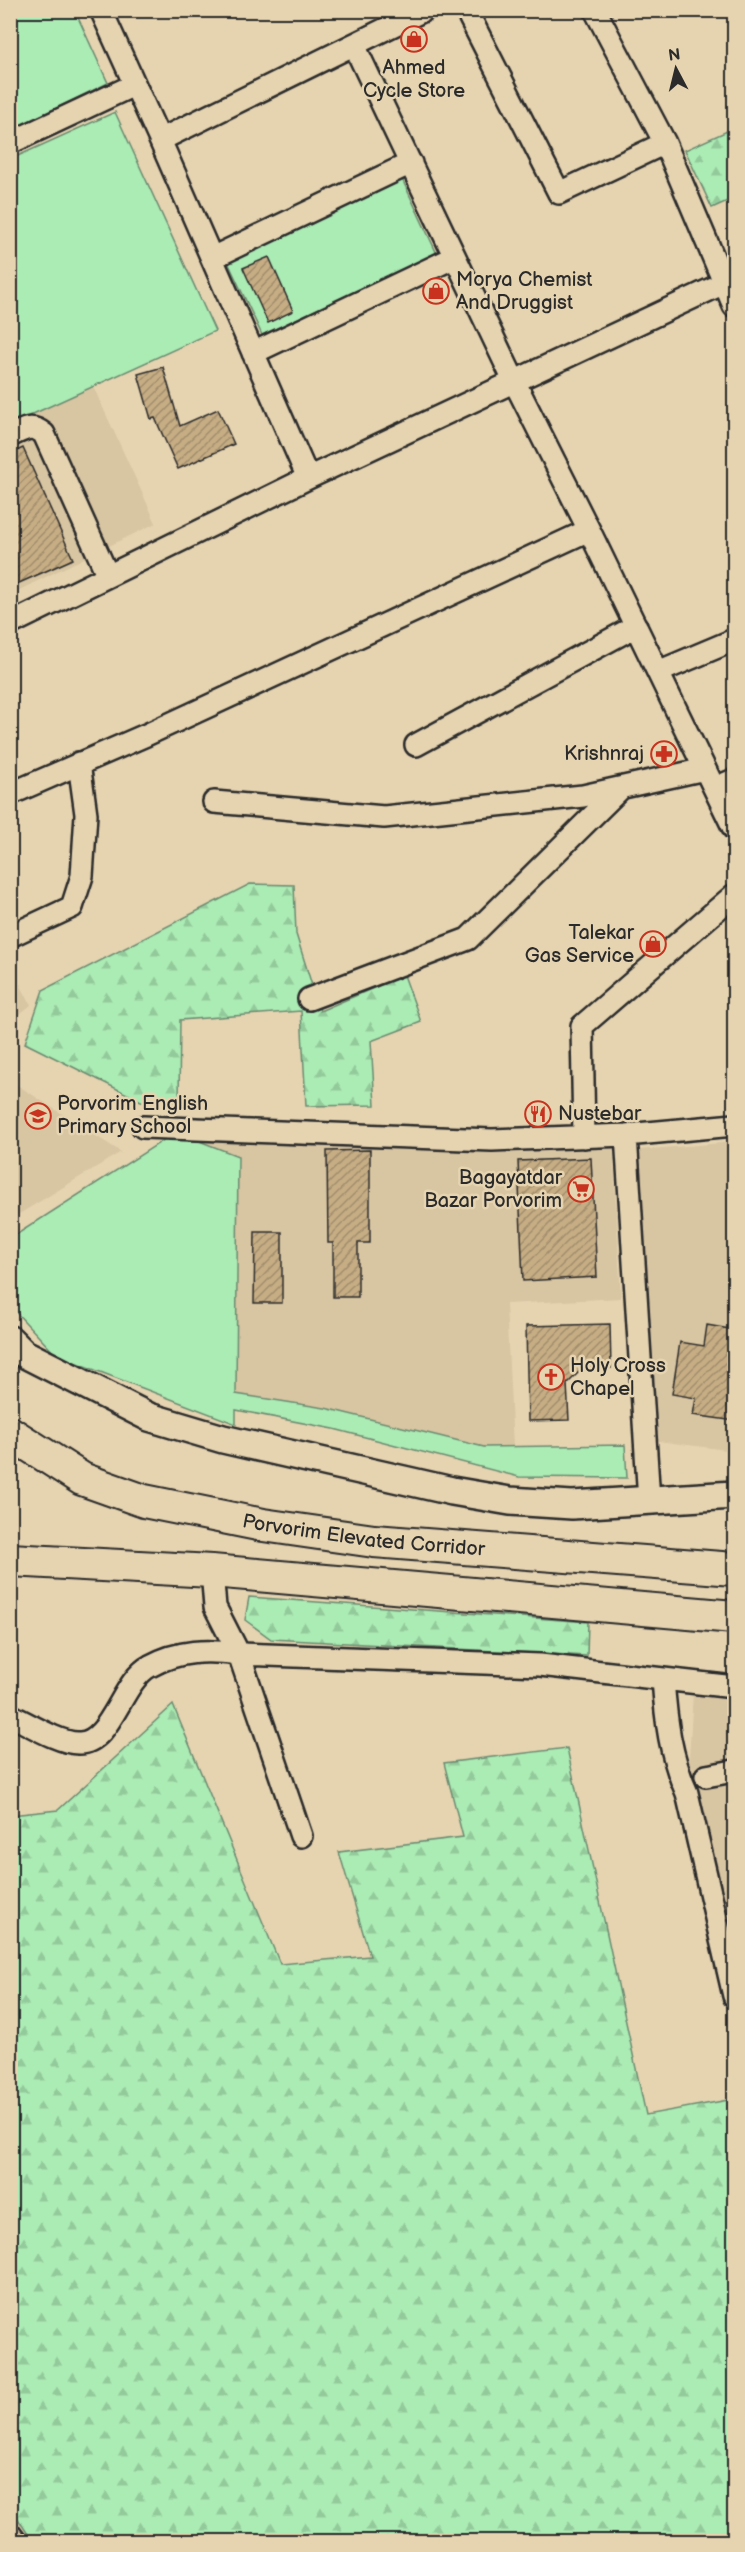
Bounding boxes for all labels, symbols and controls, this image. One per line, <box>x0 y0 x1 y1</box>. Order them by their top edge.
shop icon: Ahmed Cycle Store <box>399 24 429 54</box>
north arrow <box>646 39 706 99</box>
text: N <box>667 45 681 66</box>
place label: Ahmed Cycle Store <box>363 56 465 103</box>
place label: Morya Chemist And Druggist <box>456 268 592 315</box>
shop icon: Morya Chemist And Druggist <box>421 276 451 306</box>
pharmacy icon: Krishnraj <box>649 739 679 769</box>
place label: Krishnraj <box>564 742 644 766</box>
place label: Talekar Gas Service <box>525 921 635 968</box>
shop icon: Talekar Gas Service <box>638 929 668 959</box>
place label: Porvorim English Primary School <box>57 1092 208 1139</box>
restaurant icon: Nustebar <box>523 1099 553 1129</box>
school or university icon: Porvorim English Primary School <box>23 1101 53 1131</box>
place label: Nustebar <box>558 1102 642 1126</box>
place label: Bagayatdar Bazar Porvorim <box>424 1166 563 1213</box>
supermarket icon: Bagayatdar Bazar Porvorim <box>566 1174 596 1204</box>
place label: Holy Cross Chapel <box>570 1354 666 1401</box>
church icon: Holy Cross Chapel <box>536 1362 566 1392</box>
street label: Porvorim Elevated Corridor <box>240 1509 487 1562</box>

